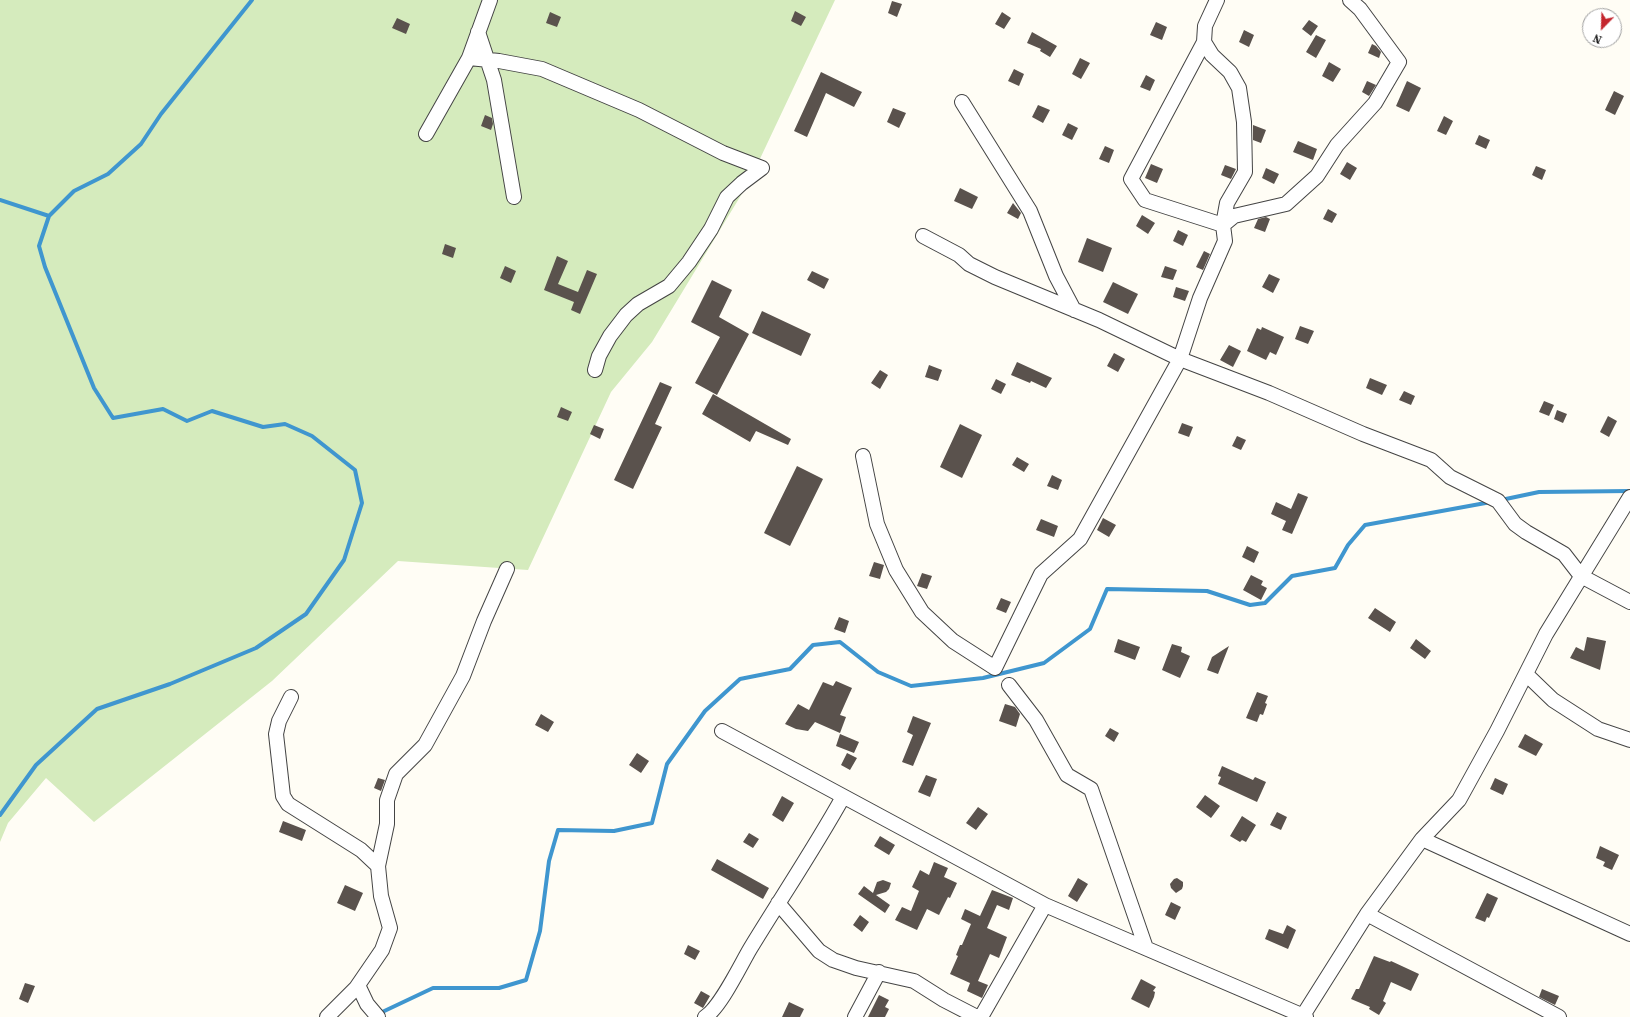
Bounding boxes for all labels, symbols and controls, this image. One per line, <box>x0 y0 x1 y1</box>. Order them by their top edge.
north arrow <box>1582 8 1622 48</box>
text: N <box>1591 30 1604 47</box>

